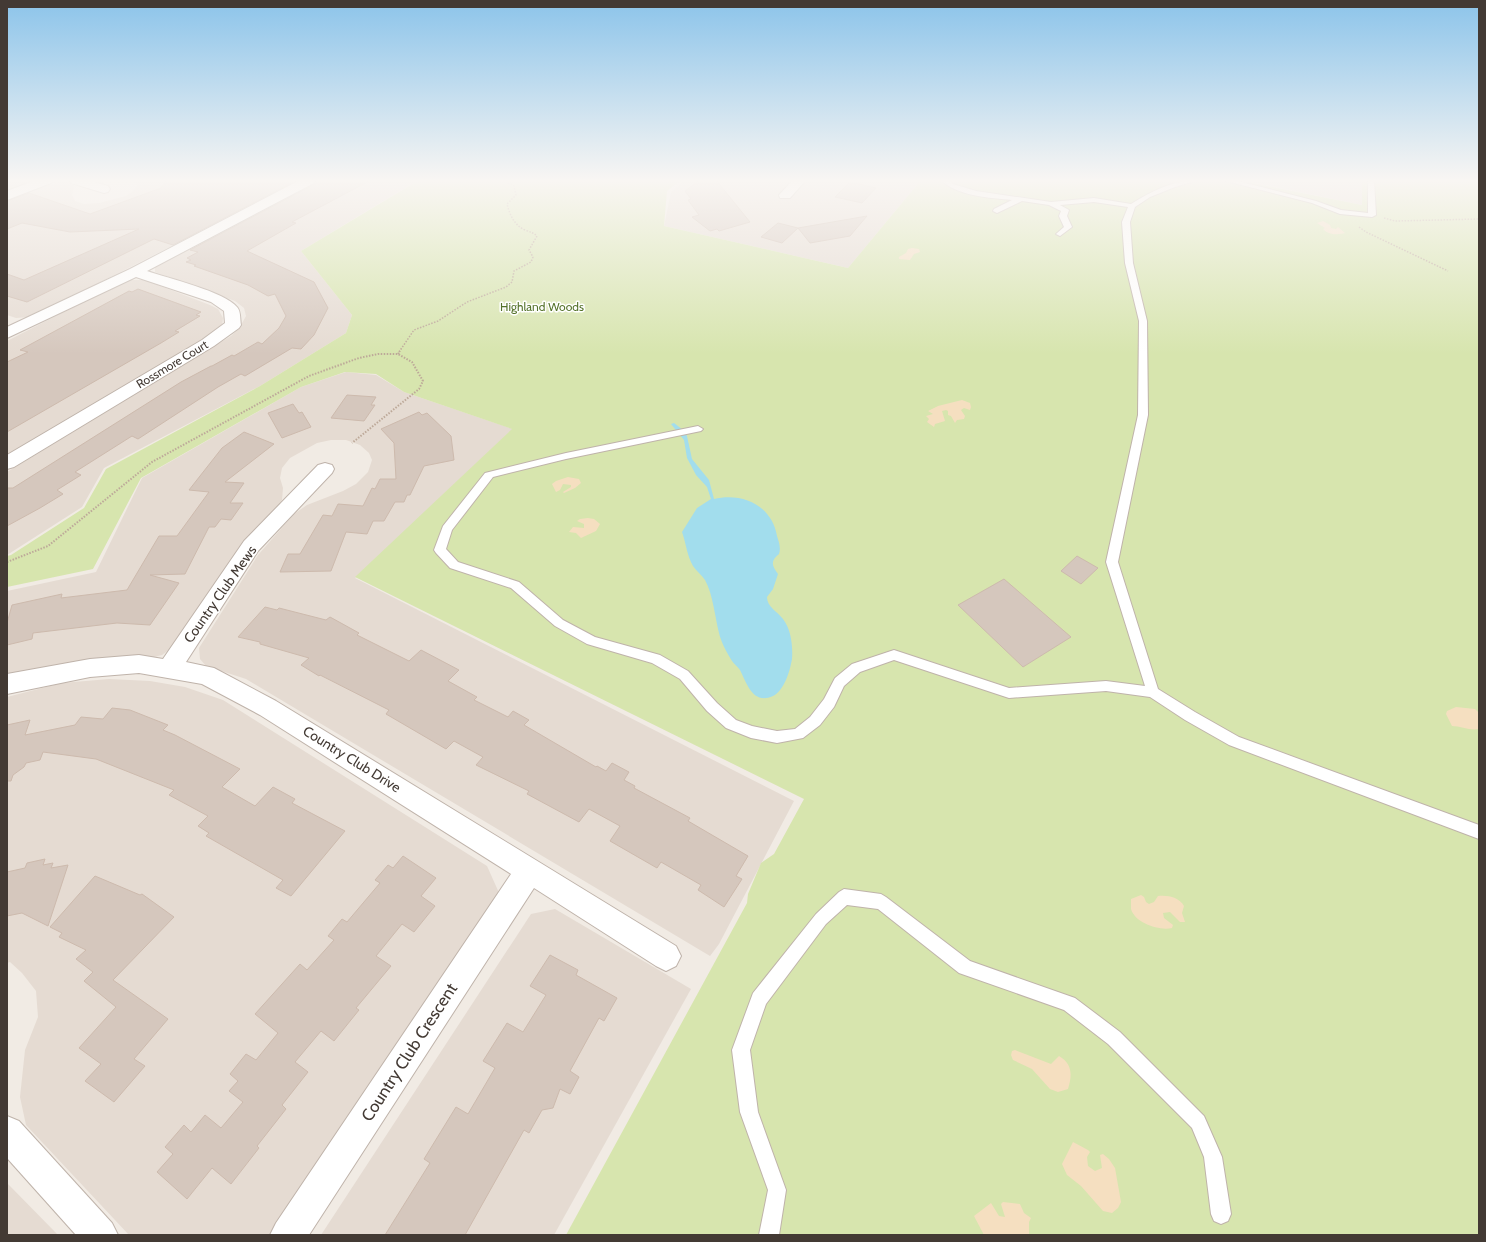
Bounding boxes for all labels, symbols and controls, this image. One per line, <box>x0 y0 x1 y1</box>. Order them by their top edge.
park label: Highland Woods <box>500 299 584 314</box>
street label: Rossmore Court <box>133 337 211 391</box>
street label: Country Club Mews <box>180 542 260 646</box>
street label: Country Club Drive <box>300 722 404 796</box>
street label: Country Club Crescent <box>357 979 461 1125</box>

